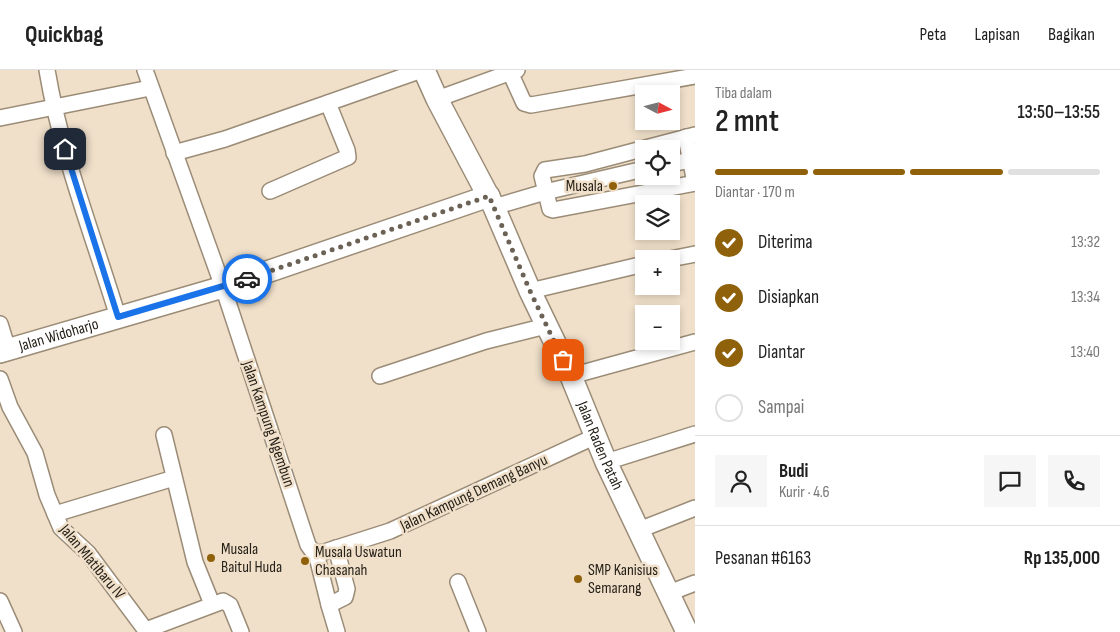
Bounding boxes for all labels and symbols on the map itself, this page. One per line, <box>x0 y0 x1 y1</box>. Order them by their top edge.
north arrow <box>635 85 680 130</box>
pin <box>44 128 86 170</box>
place label: Musala <box>566 177 603 196</box>
marker: Musala <box>607 180 619 192</box>
courier <box>222 254 272 304</box>
street label: Jalan Widoharjo <box>16 314 101 356</box>
pin <box>542 339 584 381</box>
street label: Jalan Kampung Ngembun <box>237 358 298 490</box>
street label: Jalan Raden Patah <box>572 398 627 493</box>
street label: Jalan Kampung Demang Banyu <box>397 451 551 536</box>
street label: Jalan Mlatibaru IV <box>55 520 129 604</box>
place label: Musala Baitul Huda <box>221 540 282 577</box>
place label: Musala Uswatun Chasanah <box>315 543 402 580</box>
marker: Musala Baitul Huda <box>205 552 217 564</box>
marker: Musala Uswatun Chasanah <box>299 555 311 567</box>
place label: SMP Kanisius Semarang <box>588 561 658 598</box>
marker: SMP Kanisius Semarang <box>572 573 584 585</box>

